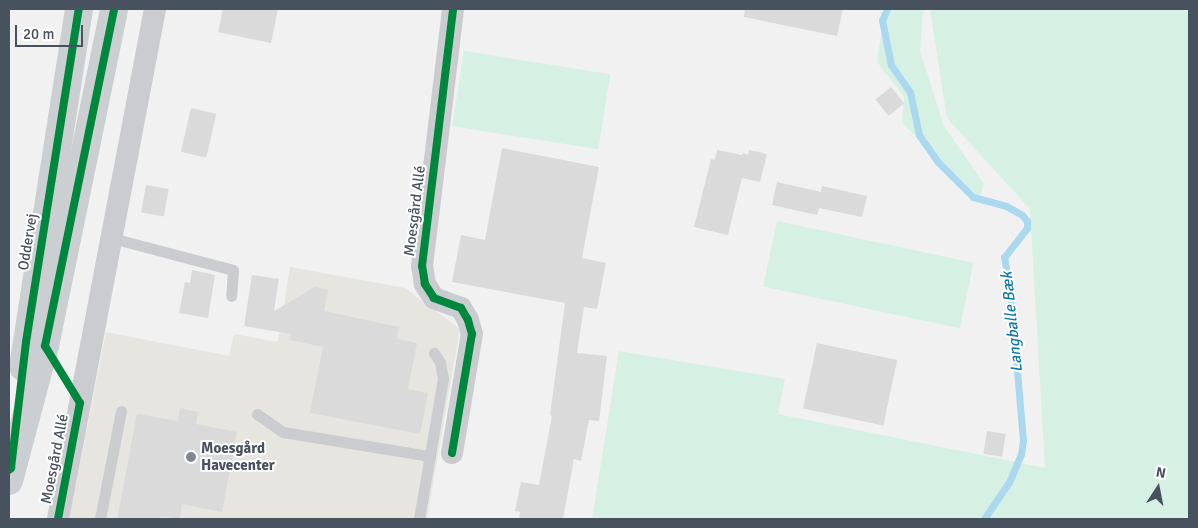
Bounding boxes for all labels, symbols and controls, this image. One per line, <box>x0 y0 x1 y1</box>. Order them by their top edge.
scale bar <box>18 15 85 47</box>
text: 20 m <box>23 25 54 43</box>
street label: Moesgård Allé <box>401 165 429 257</box>
street label: Oddervej <box>15 212 41 272</box>
water label: Langballe Bæk <box>997 271 1027 373</box>
street label: Moesgård Allé <box>37 413 73 505</box>
place label: Moesgård Havecenter <box>201 439 275 474</box>
marker: Moesgård Havecenter <box>185 451 197 463</box>
north arrow <box>1133 463 1183 513</box>
text: N <box>1155 464 1167 482</box>

